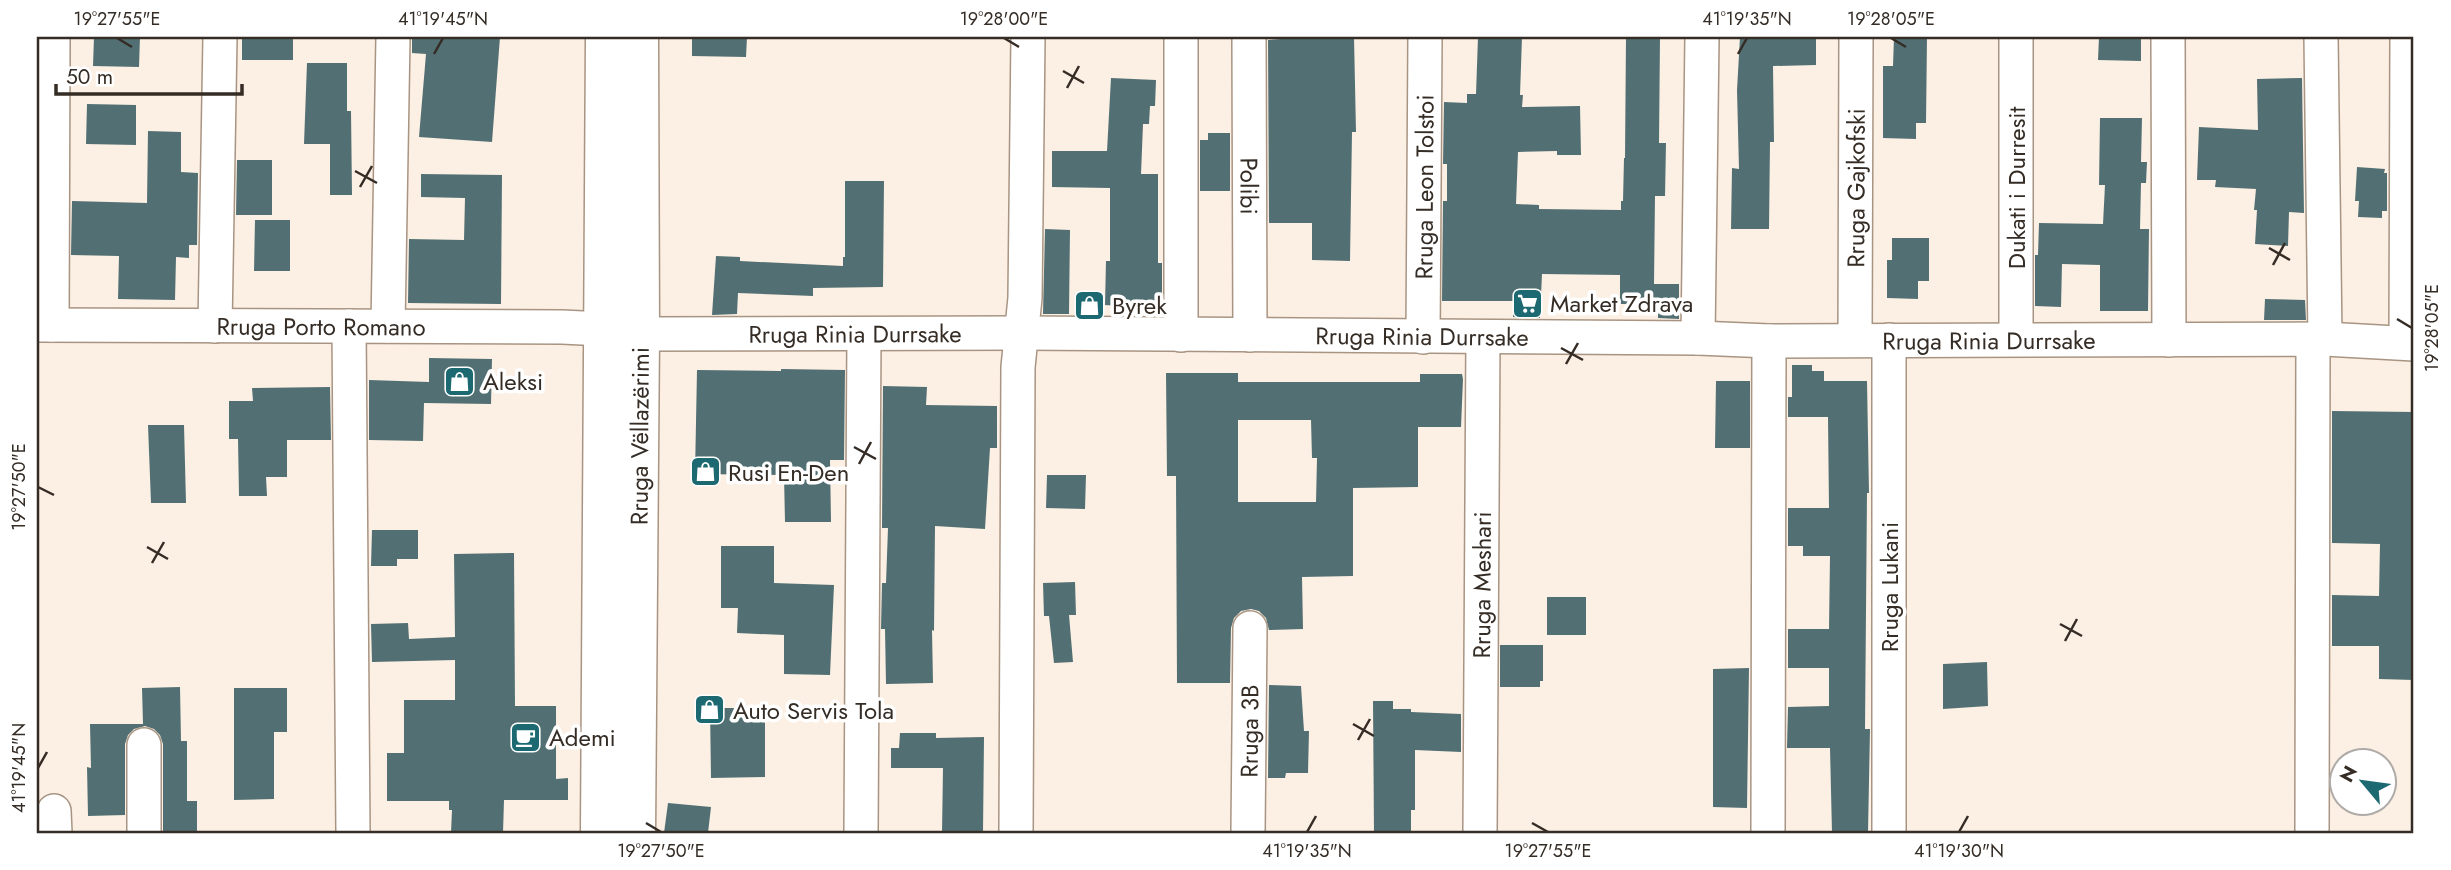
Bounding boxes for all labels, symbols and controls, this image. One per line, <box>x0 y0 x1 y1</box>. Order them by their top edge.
text: 19°27'55"E <box>74 6 160 32</box>
text: 41°19'45"N <box>398 6 488 32</box>
text: 19°28'00"E <box>960 6 1048 32</box>
text: 41°19'35"N <box>1702 6 1792 32</box>
text: 19°28'05"E <box>1847 6 1935 32</box>
scale bar <box>56 52 242 96</box>
text: 50 m <box>66 62 113 92</box>
street label: Rruga Leon Tolstoi <box>1406 94 1442 280</box>
street label: Dukati i Durresit <box>1999 106 2034 269</box>
street label: Rruga Gajkofski <box>1838 108 1873 268</box>
street label: Polibi <box>1232 157 1267 215</box>
text: 19°28'05"E <box>2419 284 2445 372</box>
supermarket icon: Market Zdrava <box>1510 286 1544 320</box>
place label: Market Zdrava <box>1550 286 1693 321</box>
shop icon: Byrek <box>1072 288 1106 322</box>
place label: Byrek <box>1112 288 1167 323</box>
street label: Rruga Porto Romano <box>216 308 426 344</box>
street label: Rruga Rinia Durrsake <box>748 316 962 351</box>
street label: Rruga Rinia Durrsake <box>1315 318 1529 354</box>
street label: Rruga Rinia Durrsake <box>1882 322 2096 358</box>
street label: Rruga Vëllazërimi <box>621 347 657 525</box>
shop icon: Aleksi <box>443 364 477 398</box>
place label: Aleksi <box>483 364 543 399</box>
text: 19°27'50"E <box>6 443 32 531</box>
shop icon: Rusi En-Den <box>688 455 722 489</box>
place label: Rusi En-Den <box>728 455 849 490</box>
street label: Rruga Meshari <box>1464 511 1499 659</box>
street label: Rruga Lukani <box>1872 522 1907 652</box>
street label: Rruga 3B <box>1231 684 1267 778</box>
shop icon: Auto Servis Tola <box>693 693 727 727</box>
place label: Auto Servis Tola <box>733 693 894 728</box>
cafe icon: Ademi <box>509 720 543 754</box>
place label: Ademi <box>549 720 616 755</box>
text: 41°19'45"N <box>6 723 32 813</box>
north arrow <box>2328 748 2398 818</box>
text: N <box>2333 761 2364 787</box>
text: 19°27'50"E <box>617 838 705 864</box>
text: 41°19'35"N <box>1262 838 1352 864</box>
text: 19°27'55"E <box>1505 838 1591 864</box>
text: 41°19'30"N <box>1914 838 2004 864</box>

